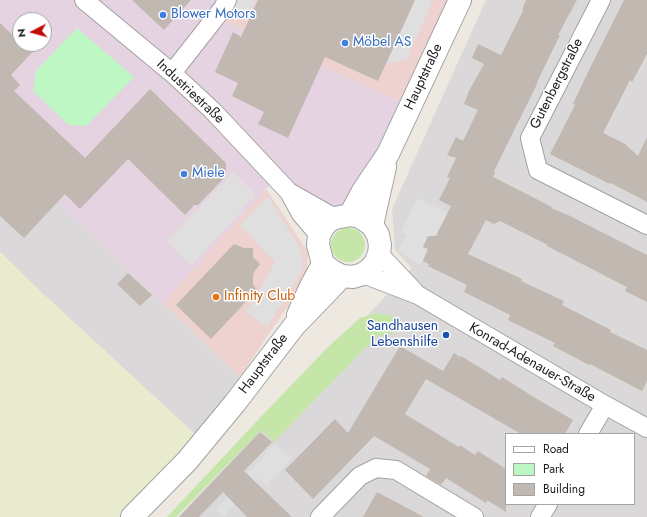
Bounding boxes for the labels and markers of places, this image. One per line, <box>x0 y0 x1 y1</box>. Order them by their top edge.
place label: Blower Motors <box>171 7 255 23</box>
marker: Blower Motors <box>158 10 168 20</box>
place label: Möbel AS <box>353 35 412 51</box>
marker: Möbel AS <box>340 38 350 48</box>
place label: Miele <box>192 166 225 182</box>
marker: Miele <box>179 169 189 179</box>
place label: Infinity Club <box>224 289 295 305</box>
marker: Infinity Club <box>211 292 221 302</box>
place label: Sandhausen Lebenshilfe <box>367 319 438 352</box>
marker: Sandhausen Lebenshilfe <box>441 330 451 340</box>

